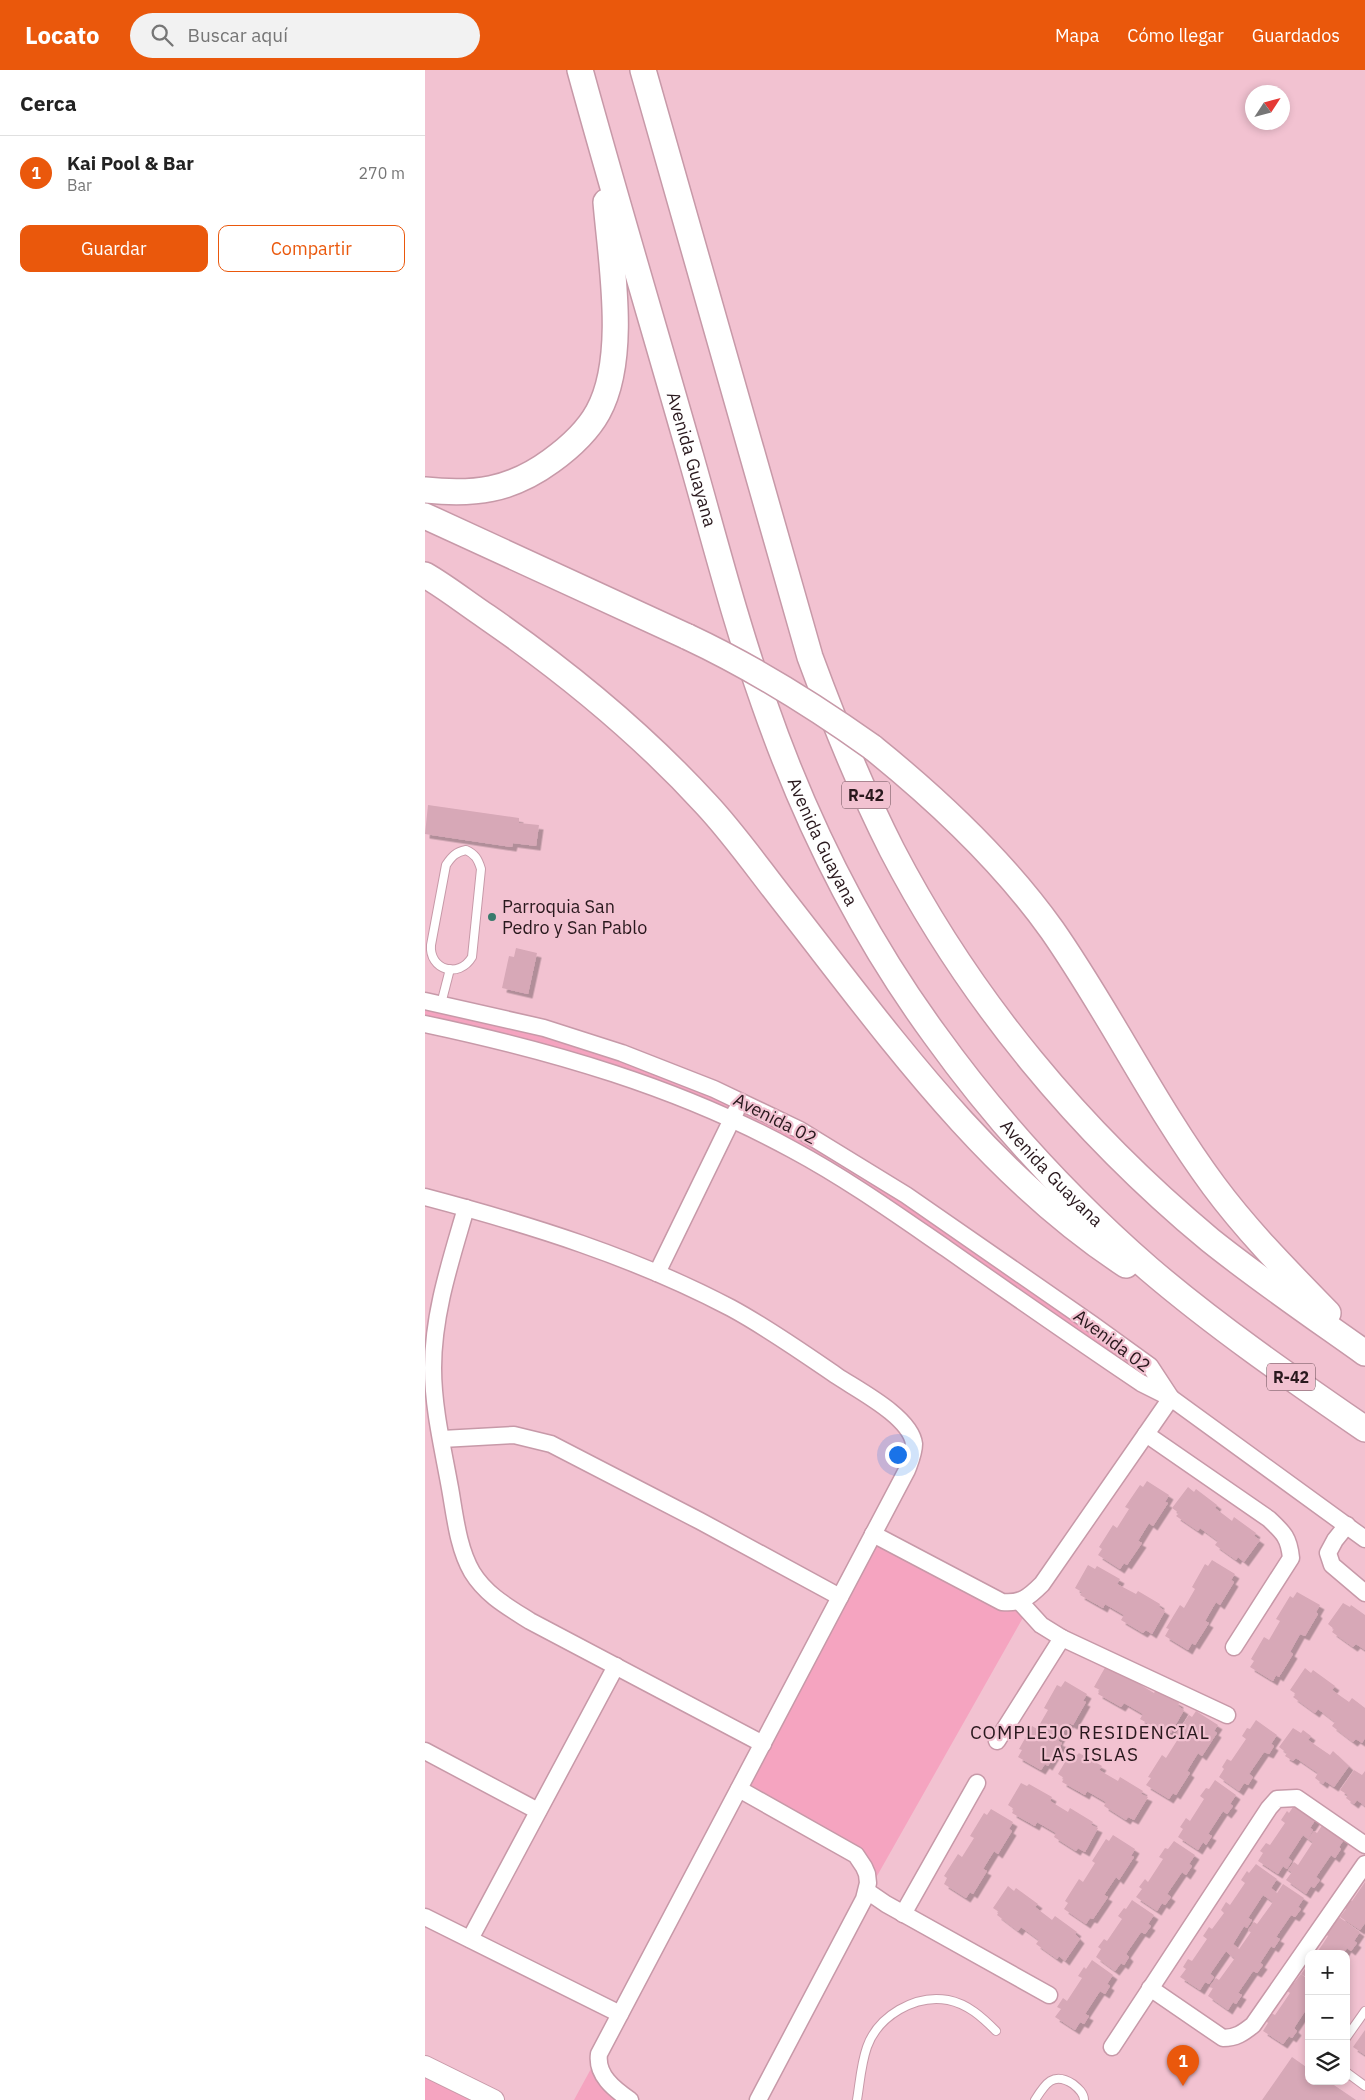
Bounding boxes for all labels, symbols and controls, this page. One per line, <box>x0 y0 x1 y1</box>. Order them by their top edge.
search box <box>130 13 480 58</box>
text: Locato <box>25 19 100 51</box>
icon: search <box>148 21 176 49</box>
text: Buscar aquí <box>188 23 288 47</box>
text: Mapa <box>1055 24 1099 47</box>
text: Cómo llegar <box>1127 24 1224 47</box>
text: Guardados <box>1252 24 1340 47</box>
north arrow <box>1245 85 1290 130</box>
text: Cerca <box>20 89 77 117</box>
text: Kai Pool & Bar <box>67 151 194 175</box>
text: 1 <box>31 163 41 183</box>
text: 270 m <box>358 163 405 183</box>
text: Bar <box>67 175 92 195</box>
button: Guardar <box>20 225 208 272</box>
button: Compartir <box>218 225 405 272</box>
street label: Avenida Guayana <box>662 389 722 530</box>
street label: Avenida Guayana <box>783 774 863 910</box>
road number: R-42 <box>842 782 890 808</box>
place label: Parroquia San Pedro y San Pablo <box>502 895 647 939</box>
marker: Parroquia San Pedro y San Pablo <box>486 911 498 923</box>
street label: Avenida 02 <box>730 1088 821 1149</box>
street label: Avenida Guayana <box>995 1115 1108 1232</box>
street label: Avenida 02 <box>1069 1304 1155 1377</box>
road number: R-42 <box>1267 1364 1315 1390</box>
your location <box>885 1442 911 1468</box>
district label: COMPLEJO RESIDENCIAL LAS ISLAS <box>970 1720 1210 1766</box>
map controls <box>1305 1950 1350 2085</box>
button: + <box>1305 1950 1350 1995</box>
button: − <box>1305 1995 1350 2040</box>
button: layers <box>1305 2040 1350 2085</box>
pin: 1 <box>1167 2045 1199 2086</box>

